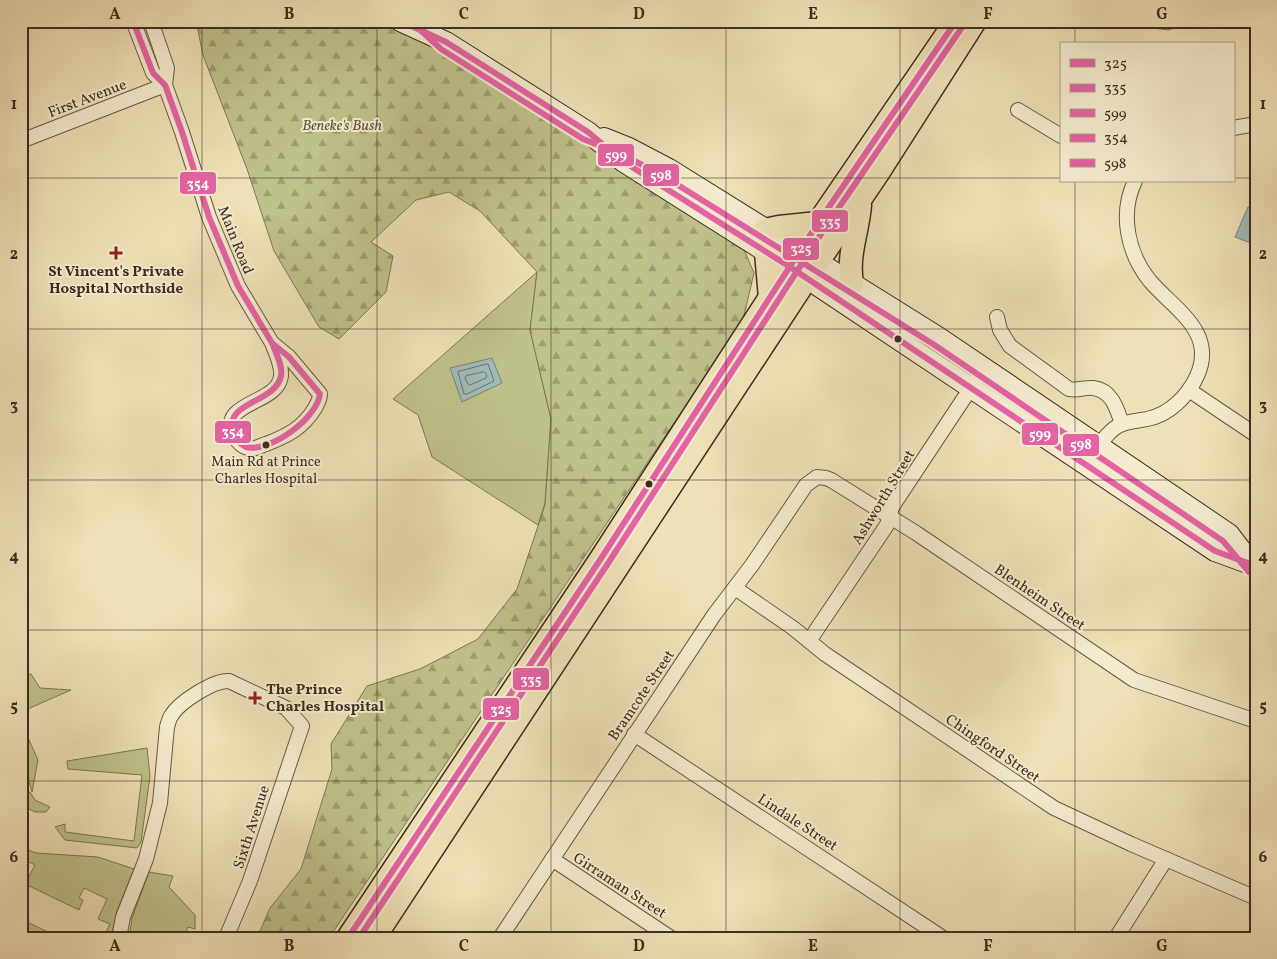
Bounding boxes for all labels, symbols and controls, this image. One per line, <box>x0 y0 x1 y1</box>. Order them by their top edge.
text: A <box>109 4 121 26</box>
text: B <box>284 4 295 26</box>
text: C <box>459 4 469 26</box>
text: D <box>633 4 645 26</box>
text: E <box>808 4 818 26</box>
text: F <box>983 4 993 26</box>
text: G <box>1156 4 1168 26</box>
legend <box>1060 42 1234 182</box>
text: 325 <box>1104 54 1127 75</box>
street label: First Avenue <box>45 75 130 124</box>
text: 335 <box>1104 78 1127 99</box>
text: 1 <box>11 94 17 116</box>
text: 1 <box>1260 94 1266 116</box>
text: 599 <box>1104 104 1127 125</box>
park label: Beneke's Bush <box>302 116 382 137</box>
text: 354 <box>1104 128 1128 149</box>
line badge: 599 <box>597 143 635 167</box>
text: 599 <box>605 147 627 166</box>
text: 598 <box>1104 154 1126 175</box>
line badge: 598 <box>642 163 680 187</box>
text: 598 <box>650 167 672 186</box>
line badge: 354 <box>179 171 217 195</box>
text: 354 <box>187 175 210 194</box>
street label: Main Road <box>211 203 258 278</box>
line badge: 335 <box>811 209 849 233</box>
text: 335 <box>820 213 841 232</box>
line badge: 325 <box>782 237 820 261</box>
text: 325 <box>790 240 812 259</box>
text: 2 <box>10 244 18 266</box>
text: 2 <box>1259 244 1267 266</box>
marker: St Vincent's Private Hospital Northside <box>109 246 123 260</box>
place label: St Vincent's Private Hospital Northside <box>48 262 184 300</box>
unlabelled marker <box>893 334 903 344</box>
text: 3 <box>10 395 18 417</box>
text: 3 <box>1259 395 1267 417</box>
line badge: 354 <box>214 420 252 444</box>
line badge: 599 <box>1021 422 1059 446</box>
text: 354 <box>222 423 245 442</box>
text: 599 <box>1029 426 1051 445</box>
line badge: 598 <box>1062 433 1100 457</box>
text: 598 <box>1070 436 1092 455</box>
marker: Main Rd at Prince Charles Hospital <box>261 440 271 450</box>
street label: Ashworth Street <box>848 446 921 549</box>
place label: Main Rd at Prince Charles Hospital <box>211 453 321 489</box>
unlabelled marker <box>644 479 654 489</box>
text: 4 <box>9 546 19 568</box>
text: 4 <box>1258 546 1268 568</box>
street label: Blenheim Street <box>989 560 1089 637</box>
street label: Bramcote Street <box>604 646 680 745</box>
line badge: 335 <box>512 667 550 691</box>
text: 335 <box>521 671 542 690</box>
place label: The Prince Charles Hospital <box>266 680 384 718</box>
marker: The Prince Charles Hospital <box>248 691 262 705</box>
text: 5 <box>10 696 18 718</box>
text: 5 <box>1259 696 1267 718</box>
line badge: 325 <box>482 697 520 721</box>
text: 325 <box>490 701 512 720</box>
street label: Chingford Street <box>941 710 1044 789</box>
street label: Sixth Avenue <box>229 783 276 872</box>
street label: Lindale Street <box>753 789 841 857</box>
text: 6 <box>10 847 19 869</box>
text: 6 <box>1259 847 1268 869</box>
street label: Girraman Street <box>568 848 670 924</box>
text: A <box>109 936 121 958</box>
text: B <box>284 936 295 958</box>
text: C <box>459 936 469 958</box>
text: D <box>633 936 645 958</box>
text: E <box>808 936 818 958</box>
text: F <box>983 936 993 958</box>
text: G <box>1156 936 1168 958</box>

